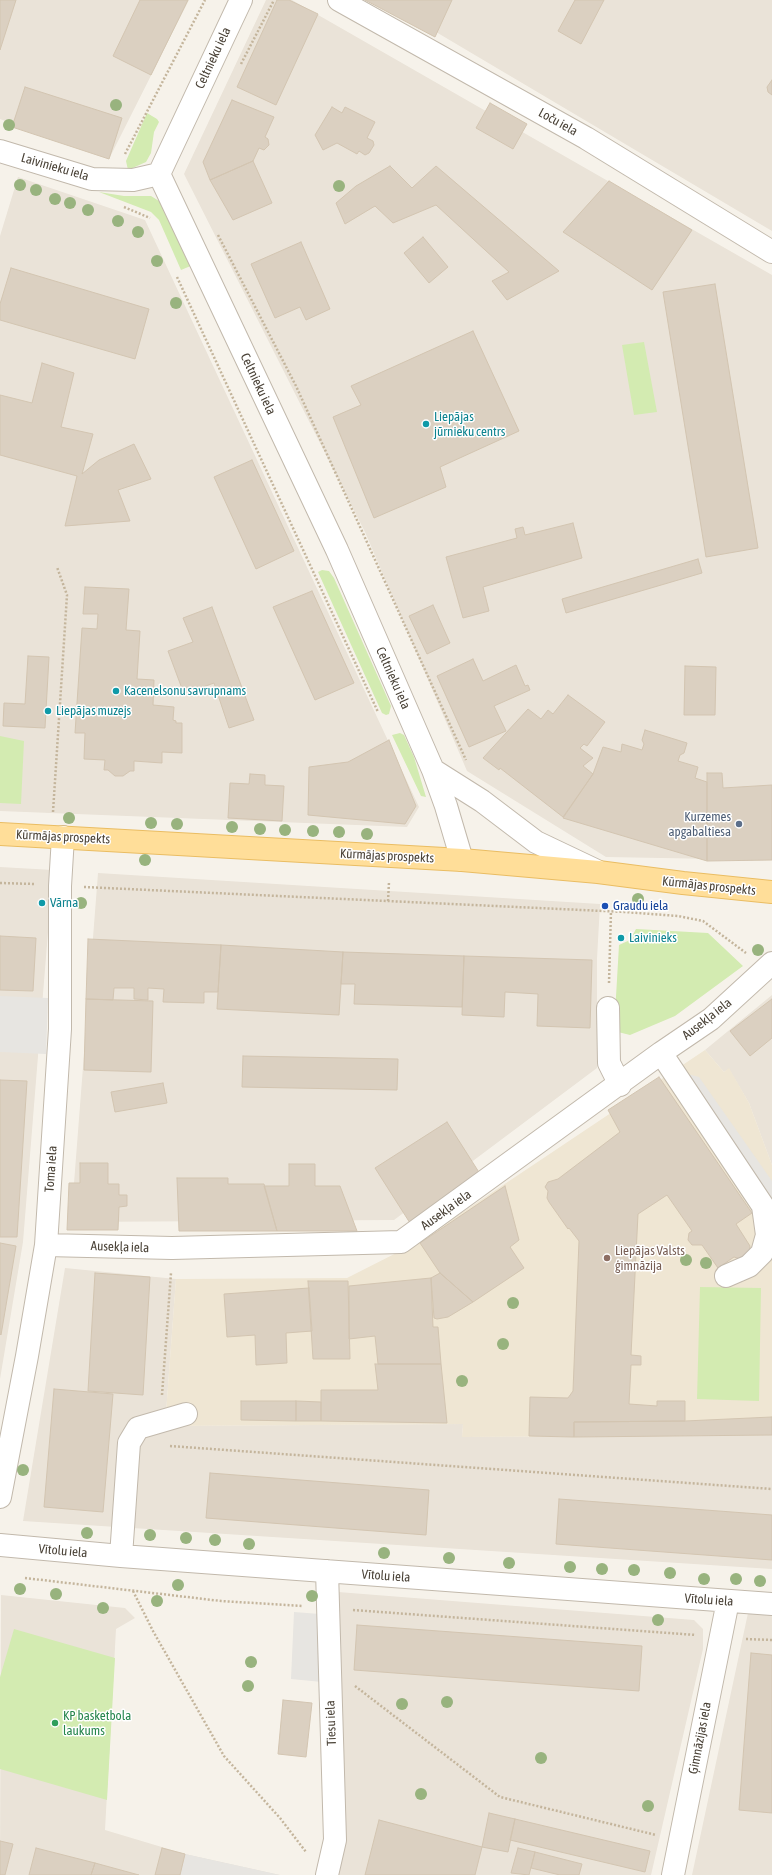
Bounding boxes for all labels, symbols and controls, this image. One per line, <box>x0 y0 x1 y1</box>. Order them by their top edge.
street label: Celtnieku iela <box>192 25 234 91</box>
street label: Loču iela <box>536 105 580 139</box>
street label: Laivinieku iela <box>19 150 91 184</box>
street label: Celtnieku iela <box>237 351 279 417</box>
place label: Liepājas jūrnieku centrs <box>434 409 505 440</box>
marker: Liepājas jūrnieku centrs <box>421 419 431 429</box>
street label: Celtnieku iela <box>372 645 414 711</box>
place label: Kacenelsonu savrupnams <box>124 683 246 699</box>
marker: Kacenelsonu savrupnams <box>111 686 121 696</box>
place label: Liepājas muzejs <box>56 703 131 719</box>
marker: Liepājas muzejs <box>43 706 53 716</box>
place label: Kurzemes apgabaltiesa <box>668 809 731 840</box>
marker: Kurzemes apgabaltiesa <box>734 819 744 829</box>
street label: Kūrmājas prospekts <box>16 827 110 847</box>
street label: Kūrmājas prospekts <box>340 846 434 866</box>
street label: Kūrmājas prospekts <box>661 873 757 899</box>
place label: Vārna <box>50 895 78 911</box>
marker: Vārna <box>37 898 47 908</box>
place label: Graudu iela <box>613 898 668 914</box>
marker: Graudu iela <box>600 901 610 911</box>
place label: Laivinieks <box>629 930 677 946</box>
marker: Laivinieks <box>616 933 626 943</box>
street label: Ausekļa iela <box>679 995 735 1043</box>
street label: Toma iela <box>42 1145 60 1193</box>
street label: Ausekļa iela <box>418 1186 474 1234</box>
street label: Ausekļa iela <box>90 1238 150 1256</box>
place label: Liepājas Valsts ģimnāzija <box>615 1243 685 1274</box>
marker: Liepājas Valsts ģimnāzija <box>602 1253 612 1263</box>
street label: Vītolu iela <box>38 1541 88 1561</box>
street label: Vītolu iela <box>361 1567 411 1585</box>
street label: Vītolu iela <box>684 1591 734 1609</box>
street label: Tiesu iela <box>322 1700 340 1746</box>
street label: Ģimnāzijas iela <box>685 1701 715 1775</box>
place label: KP basketbola laukums <box>63 1708 131 1739</box>
marker: KP basketbola laukums <box>50 1718 60 1728</box>

